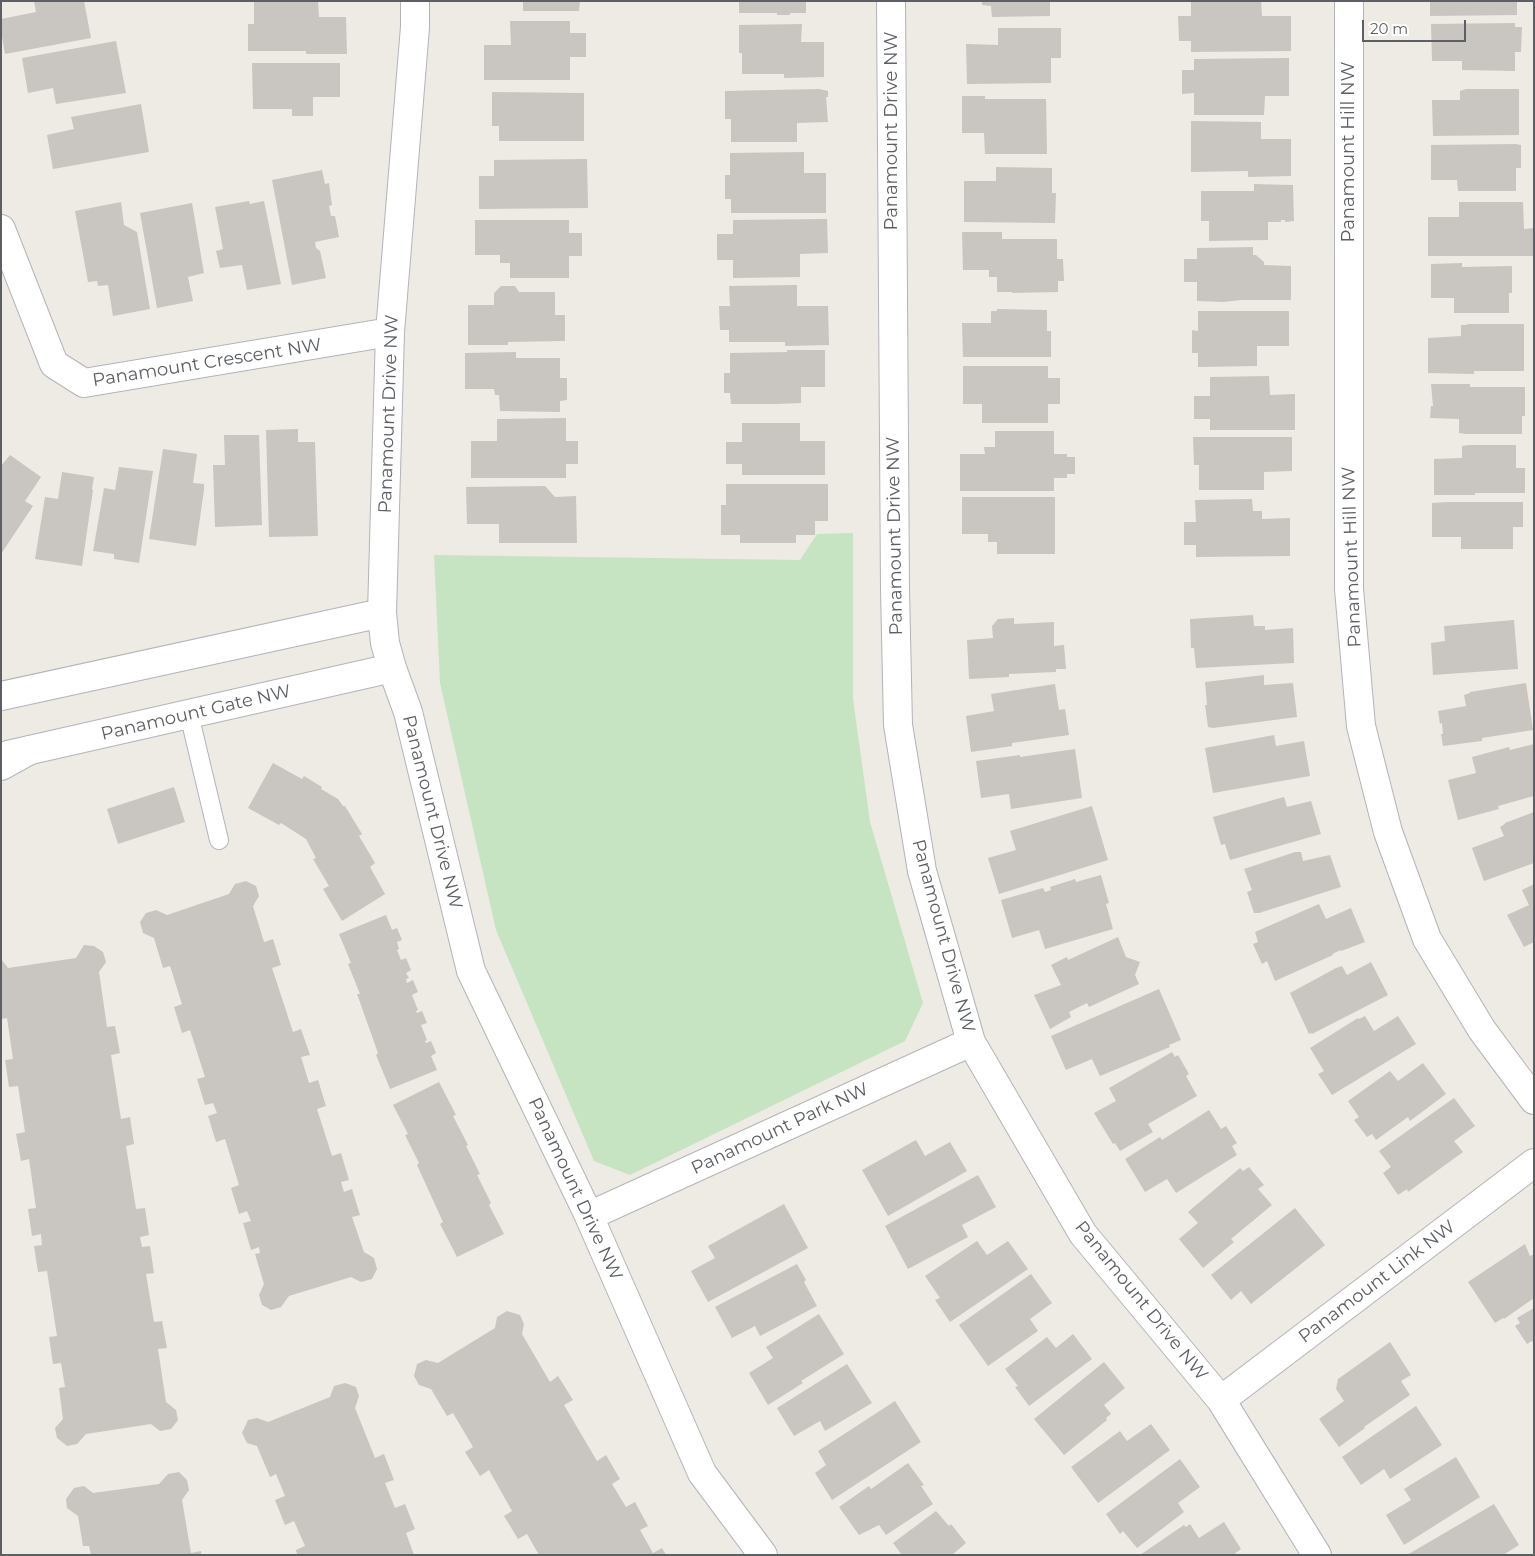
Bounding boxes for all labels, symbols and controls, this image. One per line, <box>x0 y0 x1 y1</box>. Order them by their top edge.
scale bar <box>1365 10 1469 42</box>
text: 20 m <box>1370 19 1408 38</box>
street label: Panamount Drive NW <box>881 32 903 230</box>
street label: Panamount Hill NW <box>1338 62 1360 242</box>
street label: Panamount Drive NW <box>375 314 403 514</box>
street label: Panamount Crescent NW <box>91 334 323 392</box>
street label: Panamount Drive NW <box>882 436 908 636</box>
street label: Panamount Hill NW <box>1338 466 1366 648</box>
street label: Panamount Gate NW <box>99 681 293 745</box>
street label: Panamount Drive NW <box>397 713 467 911</box>
street label: Panamount Drive NW <box>907 837 979 1035</box>
street label: Panamount Park NW <box>688 1078 872 1180</box>
street label: Panamount Drive NW <box>523 1094 627 1284</box>
street label: Panamount Link NW <box>1295 1216 1459 1348</box>
street label: Panamount Drive NW <box>1070 1217 1212 1385</box>

